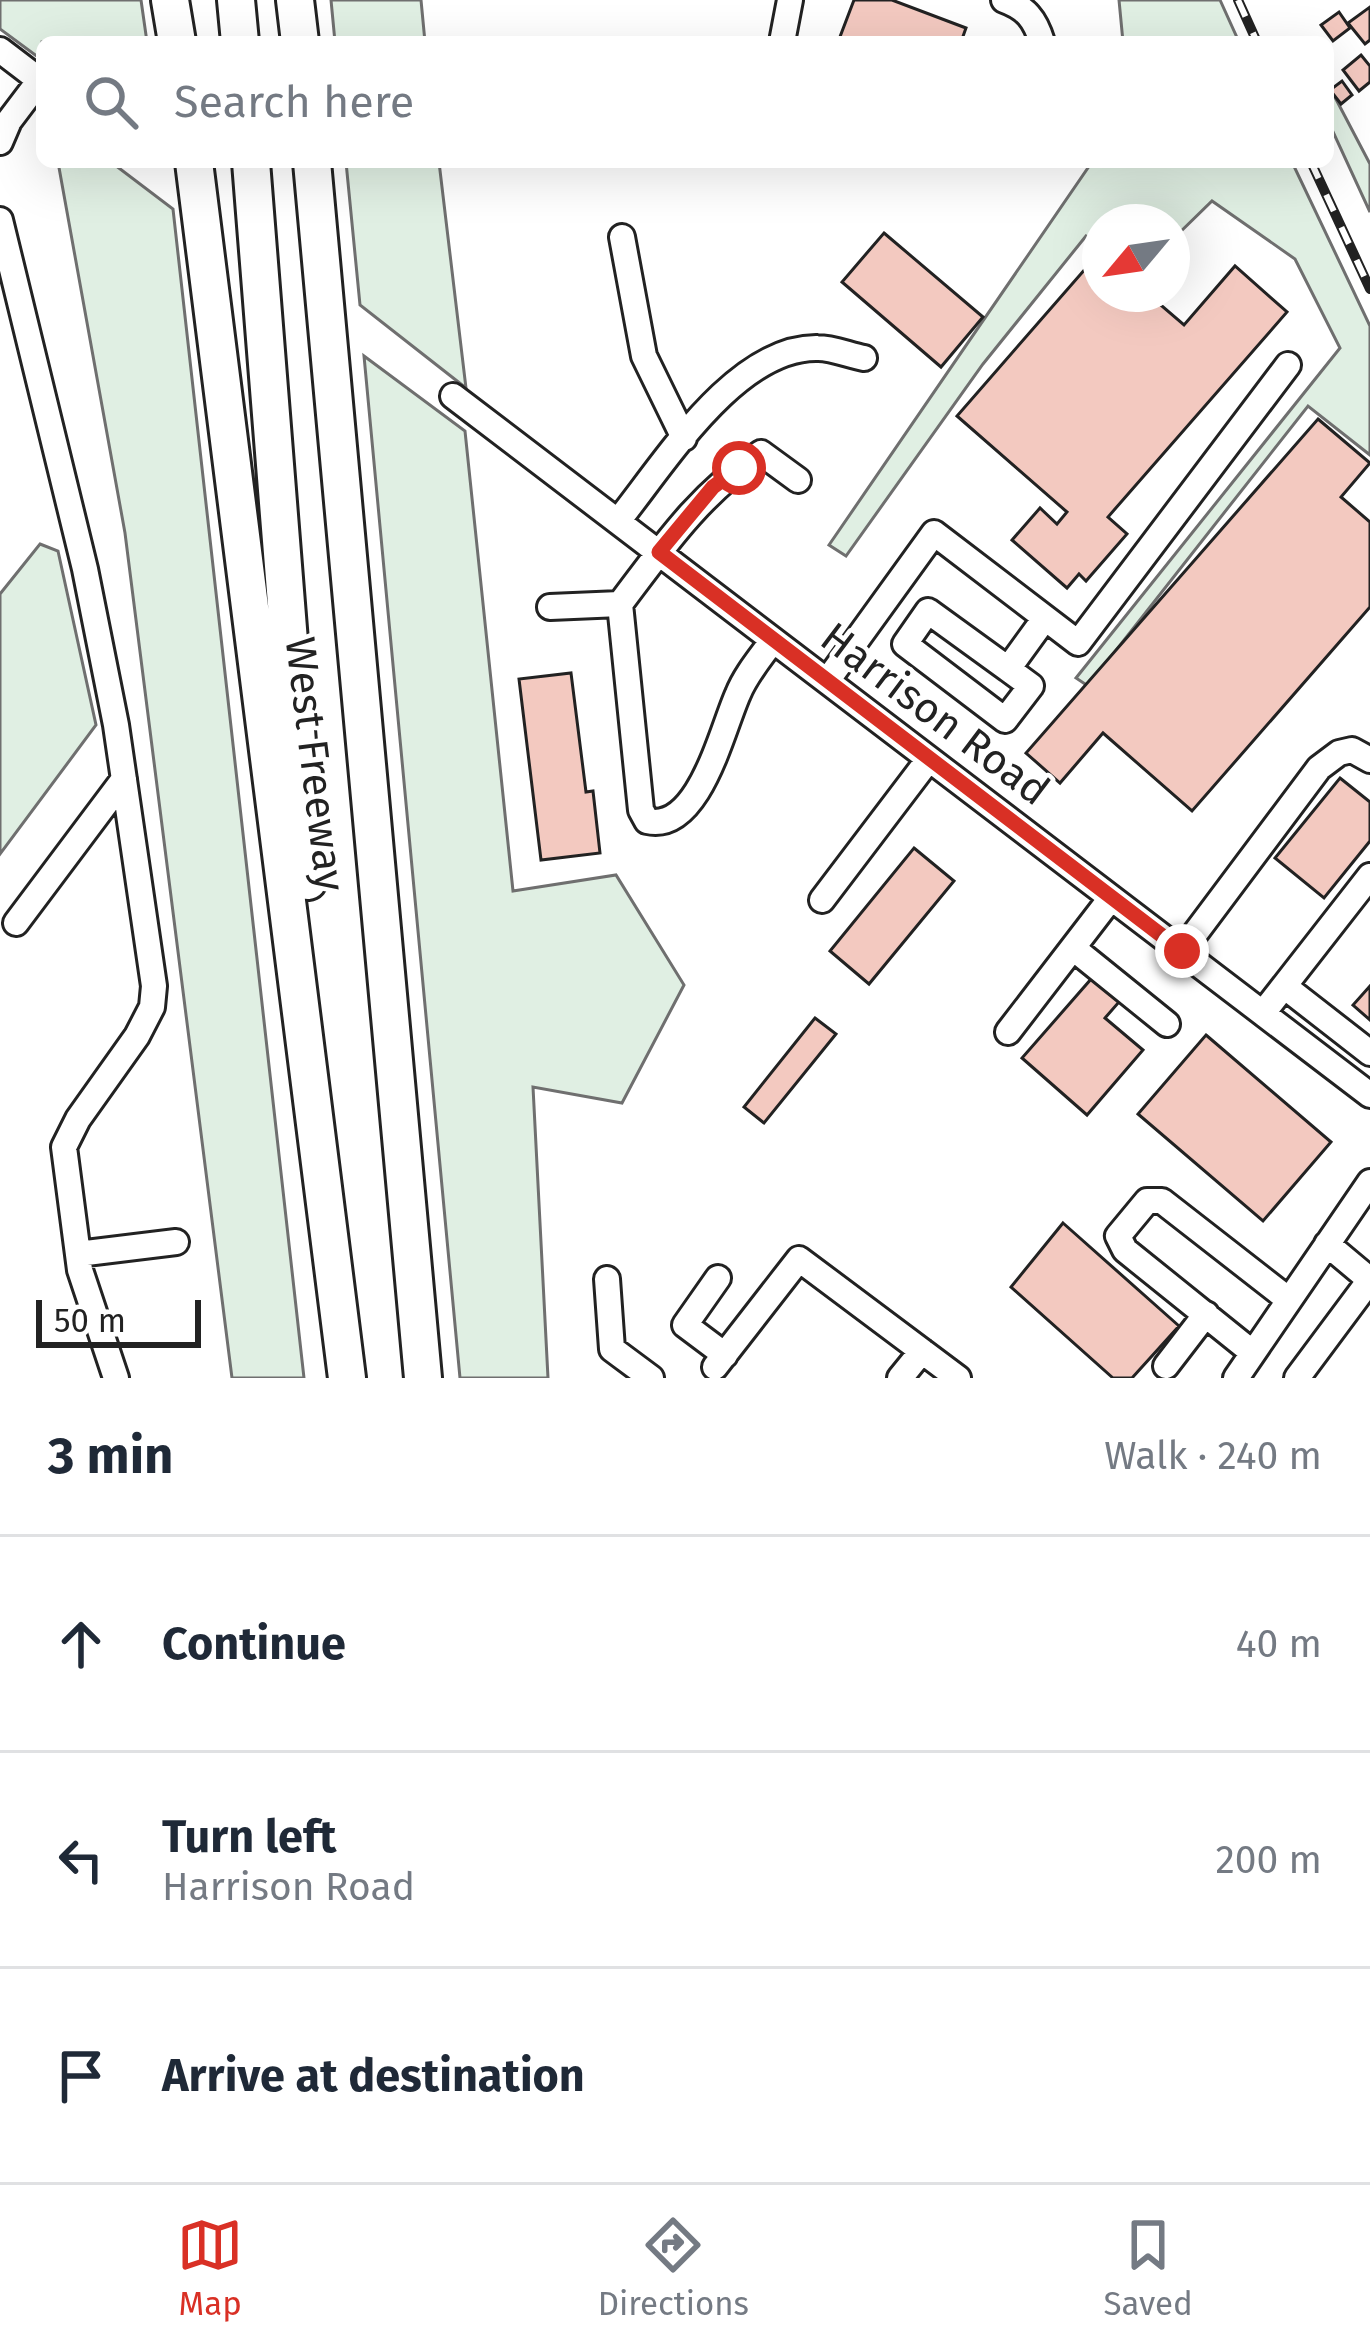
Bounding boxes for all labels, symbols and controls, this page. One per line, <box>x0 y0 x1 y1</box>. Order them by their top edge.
search box <box>36 36 1334 168</box>
icon: search <box>78 69 144 135</box>
text: Search here <box>174 75 414 129</box>
north arrow <box>1082 204 1190 312</box>
route start <box>712 441 766 495</box>
street label: Harrison Road <box>811 612 1059 816</box>
street label: West Freeway <box>275 634 355 894</box>
route end <box>1155 924 1209 978</box>
scale bar <box>36 1294 201 1347</box>
text: 50 m <box>54 1301 126 1341</box>
text: 3 min <box>48 1425 174 1487</box>
text: Walk · 240 m <box>1104 1433 1322 1479</box>
icon: ahead <box>48 1611 114 1677</box>
text: Continue <box>162 1617 346 1671</box>
text: 40 m <box>1236 1621 1322 1667</box>
text: Turn left <box>162 1810 336 1864</box>
icon: left <box>48 1827 114 1893</box>
text: 200 m <box>1215 1837 1322 1883</box>
text: Harrison Road <box>162 1864 415 1910</box>
icon: arrive <box>48 2043 114 2109</box>
text: Arrive at destination <box>162 2049 585 2103</box>
tab: Map <box>177 2212 243 2324</box>
tab: Directions <box>598 2212 749 2324</box>
tab: Saved <box>1103 2212 1193 2324</box>

